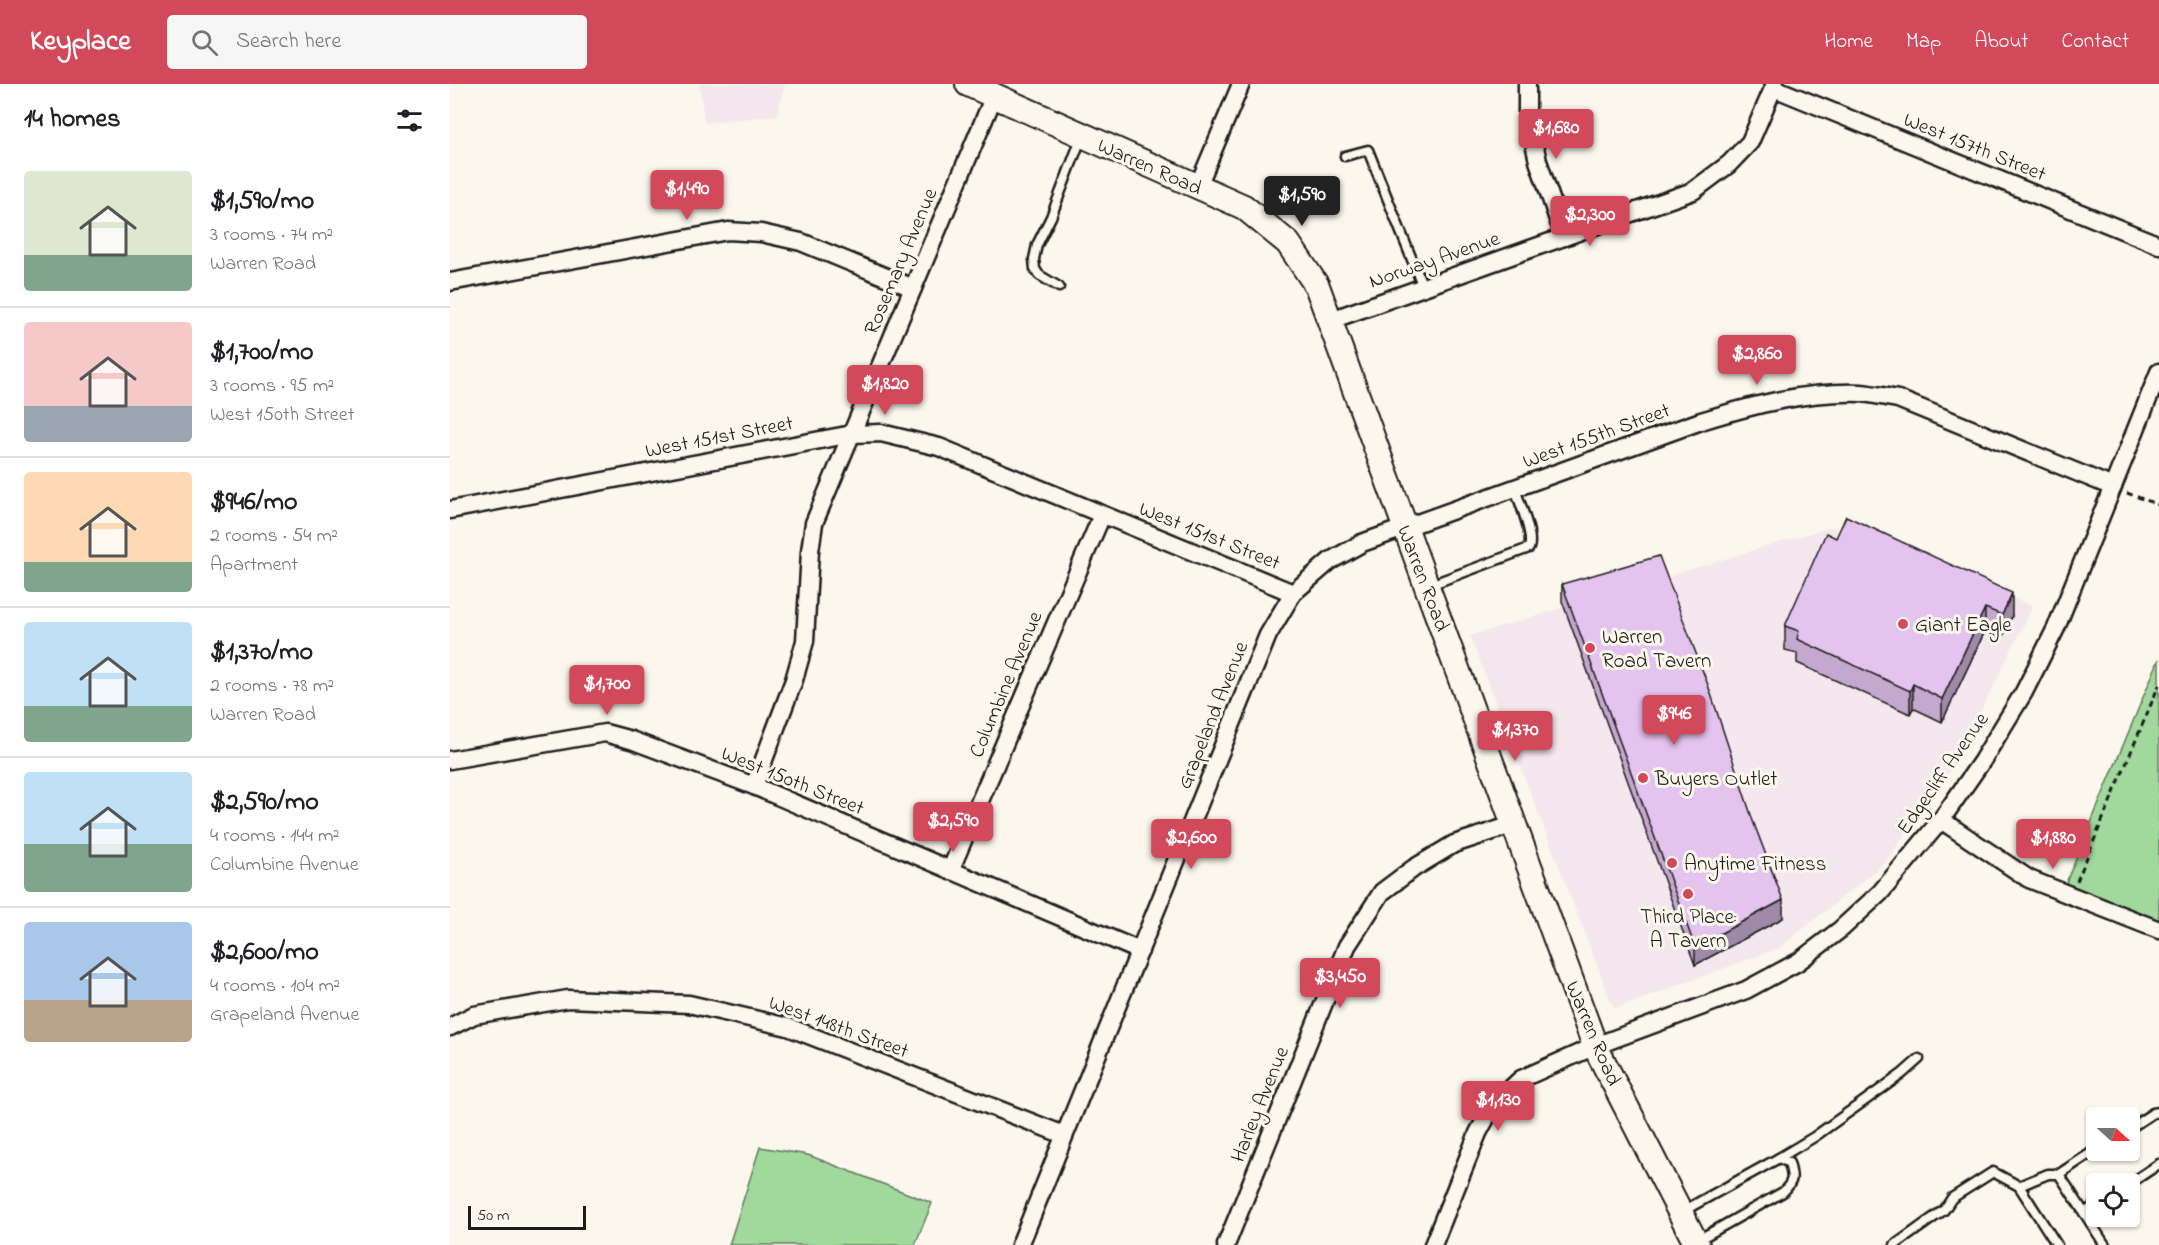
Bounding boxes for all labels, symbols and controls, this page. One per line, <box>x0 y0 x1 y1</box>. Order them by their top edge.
search box <box>167 15 587 69</box>
text: Keyplace <box>30 22 131 63</box>
icon: search <box>188 26 221 59</box>
text: Search here <box>236 26 341 58</box>
text: Home <box>1824 27 1873 57</box>
text: Map <box>1906 27 1941 57</box>
text: About <box>1974 27 2028 57</box>
text: Contact <box>2061 27 2129 57</box>
text: 14 homes <box>24 101 120 139</box>
icon: filters <box>393 104 426 137</box>
street label: West 157th Street <box>1899 106 2050 190</box>
pin: $1,680 <box>1507 109 1605 160</box>
text: $1,680 <box>1533 114 1579 143</box>
street label: Warren Road <box>1092 131 1206 204</box>
pin: $1,490 <box>638 170 736 221</box>
text: $1,490 <box>665 175 709 204</box>
pin: $1,590 <box>1253 176 1351 227</box>
text: $1,590 <box>1278 181 1326 210</box>
text: $1,590/mo <box>210 183 314 221</box>
street label: Rosemary Avenue <box>857 183 948 340</box>
icon: home <box>72 195 144 267</box>
pin: $2,300 <box>1541 196 1639 247</box>
text: $2,300 <box>1564 201 1616 230</box>
text: 3 rooms · 74 m² <box>210 221 333 250</box>
street label: Norway Avenue <box>1365 224 1505 299</box>
text: Warren Road <box>210 250 316 279</box>
text: $1,700/mo <box>210 334 313 372</box>
pin: $2,860 <box>1708 335 1806 386</box>
text: $2,860 <box>1732 340 1782 369</box>
icon: home <box>72 346 144 418</box>
pin: $1,820 <box>836 365 934 416</box>
text: $1,820 <box>861 370 909 399</box>
text: 3 rooms · 95 m² <box>210 372 334 401</box>
street label: West 155th Street <box>1519 396 1674 477</box>
text: West 150th Street <box>210 401 354 430</box>
street label: West 151st Street <box>643 409 796 467</box>
text: $946/mo <box>210 484 297 522</box>
street label: West 151st Street <box>1134 495 1284 579</box>
icon: home <box>72 496 144 568</box>
street label: Warren Road <box>1388 521 1456 636</box>
text: 2 rooms · 54 m² <box>210 522 338 551</box>
text: Apartment <box>210 551 298 580</box>
street label: Columbine Avenue <box>963 606 1051 763</box>
place label: Giant Eagle <box>1915 611 2012 643</box>
marker: Giant Eagle <box>1896 617 1910 631</box>
place label: Warren Road Tavern <box>1602 623 1711 677</box>
text: $1,370/mo <box>210 634 313 672</box>
street label: Grapeland Avenue <box>1171 637 1257 794</box>
marker: Warren Road Tavern <box>1583 641 1597 655</box>
icon: home <box>72 646 144 718</box>
pin: $1,700 <box>558 665 656 716</box>
text: $1,700 <box>583 670 631 699</box>
text: 2 rooms · 78 m² <box>210 672 334 701</box>
pin: $946 <box>1638 695 1710 746</box>
text: $946 <box>1656 700 1692 729</box>
text: Warren Road <box>210 701 316 730</box>
street label: Edgecliff Avenue <box>1890 706 1999 843</box>
pin: $1,370 <box>1466 711 1564 762</box>
text: $1,370 <box>1491 716 1539 745</box>
street label: West 150th Street <box>716 740 868 824</box>
place label: Buyers Outlet <box>1654 765 1777 797</box>
marker: Buyers Outlet <box>1636 771 1650 785</box>
text: $2,590/mo <box>210 784 319 822</box>
icon: home <box>72 796 144 868</box>
pin: $2,590 <box>904 802 1002 853</box>
text: $2,590 <box>927 807 979 836</box>
pin: $2,600 <box>1142 819 1240 870</box>
pin: $1,880 <box>2004 819 2102 870</box>
text: 4 rooms · 144 m² <box>210 822 340 851</box>
text: $2,600 <box>1165 824 1217 853</box>
text: $1,880 <box>2030 824 2076 853</box>
place label: Anytime Fitness <box>1684 850 1826 882</box>
text: Columbine Avenue <box>210 851 359 880</box>
marker: Anytime Fitness <box>1665 856 1679 870</box>
marker: Third Place: A Tavern <box>1681 887 1695 901</box>
place label: Third Place: A Tavern <box>1640 903 1736 957</box>
text: $2,600/mo <box>210 934 319 972</box>
icon: home <box>72 946 144 1018</box>
pin: $3,450 <box>1291 958 1389 1009</box>
text: $3,450 <box>1314 963 1366 992</box>
text: 4 rooms · 104 m² <box>210 972 340 1001</box>
street label: Warren Road <box>1557 977 1628 1091</box>
street label: West 148th Street <box>764 989 913 1067</box>
text: Grapeland Avenue <box>210 1001 359 1030</box>
street label: Harley Avenue <box>1224 1042 1300 1168</box>
pin: $1,130 <box>1449 1081 1547 1132</box>
text: $1,130 <box>1475 1086 1521 1115</box>
north arrow <box>2086 1107 2140 1161</box>
map controls <box>2086 1107 2140 1227</box>
button: locate <box>2086 1173 2140 1227</box>
scale bar <box>468 1203 586 1230</box>
text: 50 m <box>477 1204 509 1228</box>

